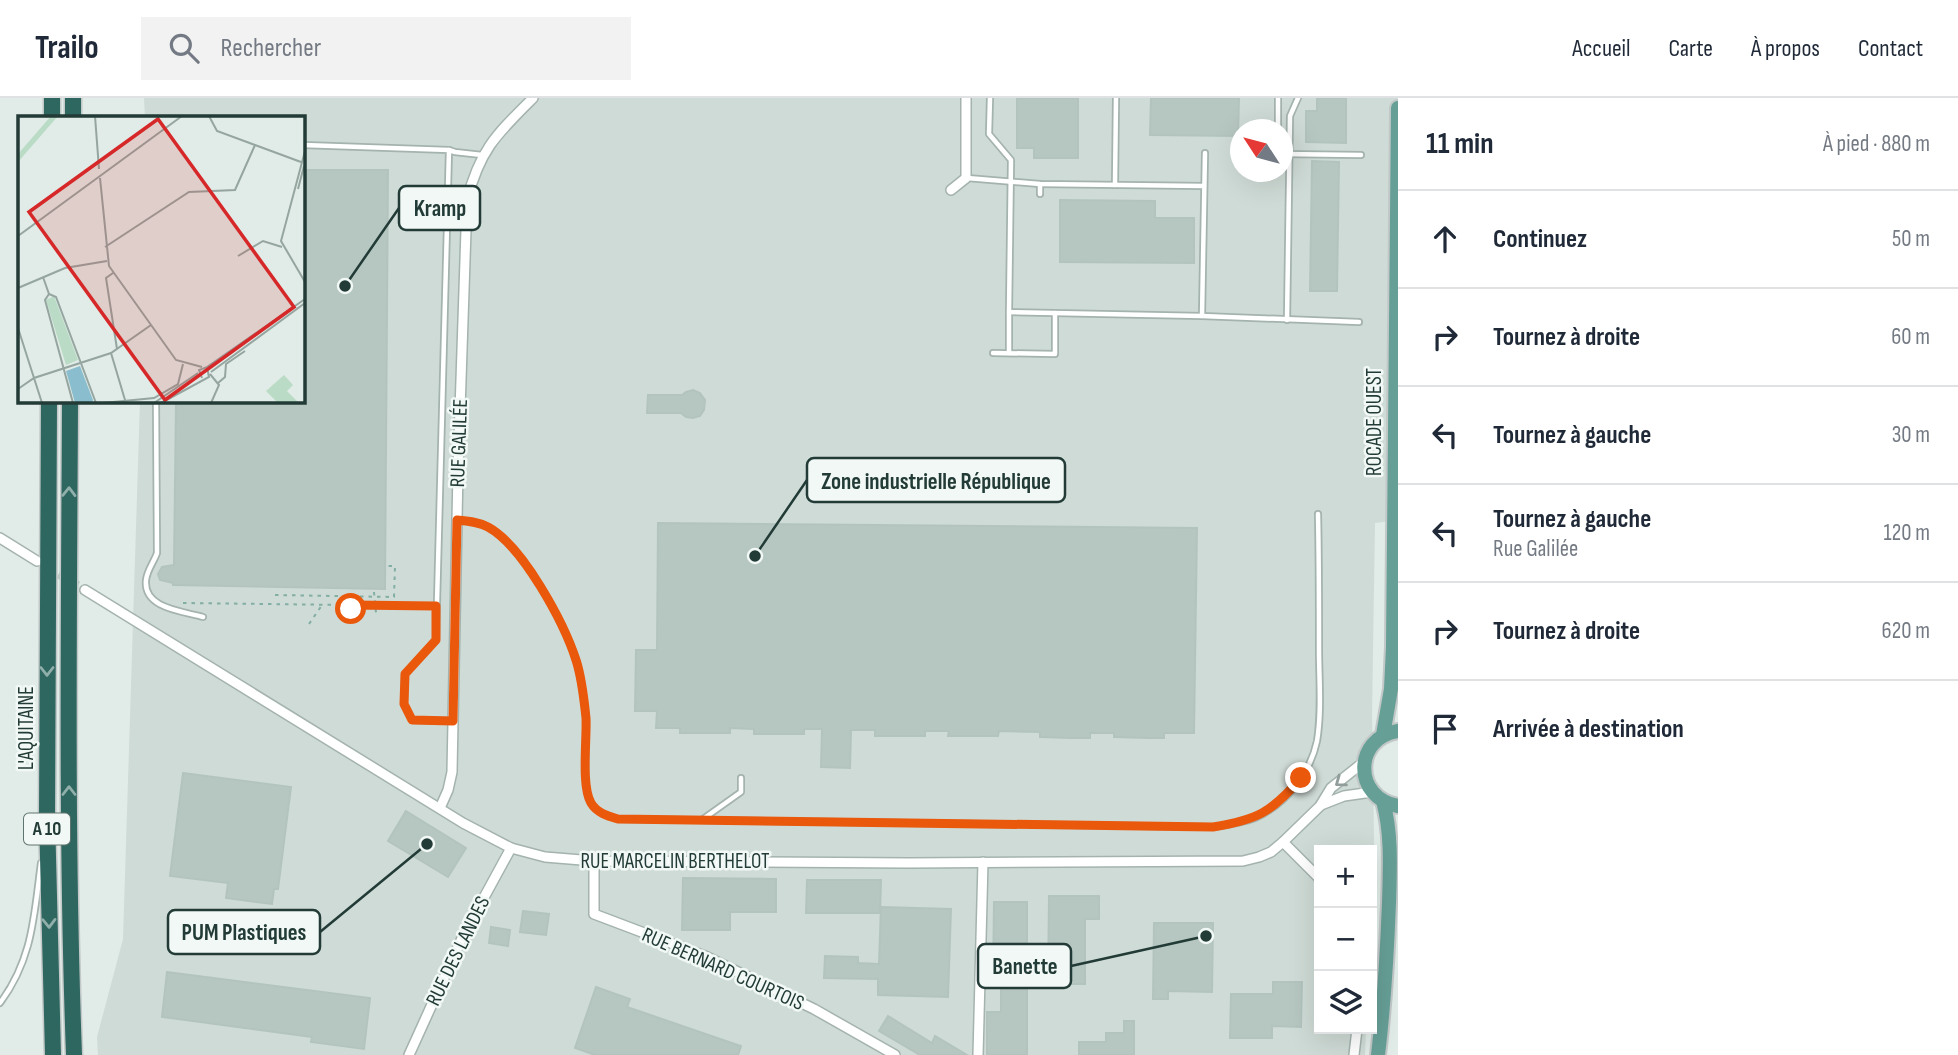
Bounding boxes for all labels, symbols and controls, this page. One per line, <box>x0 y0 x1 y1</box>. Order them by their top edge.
search box <box>141 17 631 80</box>
text: Trailo <box>35 28 99 68</box>
icon: search <box>165 29 203 67</box>
text: Rechercher <box>221 33 321 64</box>
text: Accueil <box>1572 34 1631 63</box>
text: Carte <box>1669 34 1713 63</box>
text: À propos <box>1751 34 1820 63</box>
text: Contact <box>1858 34 1923 63</box>
inset map <box>18 116 304 402</box>
north arrow <box>1230 119 1293 182</box>
text: 11 min <box>1426 126 1494 162</box>
text: À pied · 880 m <box>1823 130 1930 158</box>
callout: Kramp <box>399 186 480 230</box>
text: Kramp <box>414 195 466 223</box>
icon: ahead <box>1426 220 1464 258</box>
text: Continuez <box>1493 224 1587 255</box>
text: 50 m <box>1892 225 1930 253</box>
icon: right <box>1426 318 1464 356</box>
text: Tournez à droite <box>1493 322 1640 353</box>
text: 60 m <box>1891 323 1930 351</box>
street label: ROCADE OUEST <box>1362 367 1387 476</box>
street label: RUE GALILÉE <box>445 398 473 488</box>
icon: left <box>1426 416 1464 454</box>
text: Tournez à gauche <box>1493 420 1651 451</box>
text: 30 m <box>1892 421 1930 449</box>
callout: Zone industrielle République <box>807 458 1065 502</box>
text: Zone industrielle République <box>821 468 1051 496</box>
one-way arrow <box>61 486 77 497</box>
text: Tournez à gauche <box>1493 504 1651 535</box>
icon: left <box>1426 514 1464 552</box>
text: 120 m <box>1884 519 1930 547</box>
text: Rue Galilée <box>1493 535 1578 563</box>
route start <box>335 593 366 624</box>
icon: right <box>1426 612 1464 650</box>
text: Tournez à droite <box>1493 616 1640 647</box>
text: 620 m <box>1882 617 1930 645</box>
one-way arrow <box>39 666 55 676</box>
street label: L'AQUITAINE <box>14 686 39 770</box>
icon: arrive <box>1426 710 1464 748</box>
text: Arrivée à destination <box>1493 714 1684 745</box>
route end <box>1285 762 1316 793</box>
one-way arrow <box>1335 773 1348 786</box>
one-way arrow <box>61 785 77 796</box>
road number: A 10 <box>24 814 70 844</box>
map controls <box>1314 845 1377 1034</box>
button: + <box>1314 845 1377 908</box>
street label: RUE MARCELIN BERTHELOT <box>580 849 770 874</box>
street label: RUE DES LANDES <box>421 892 495 1010</box>
button: − <box>1314 908 1377 971</box>
callout: PUM Plastiques <box>168 910 320 954</box>
one-way arrow <box>42 917 57 928</box>
text: PUM Plastiques <box>182 919 307 947</box>
street label: RUE BERNARD COURTOIS <box>638 922 808 1016</box>
callout: Banette <box>978 944 1071 988</box>
text: Banette <box>992 953 1058 981</box>
button: layers <box>1314 971 1377 1034</box>

